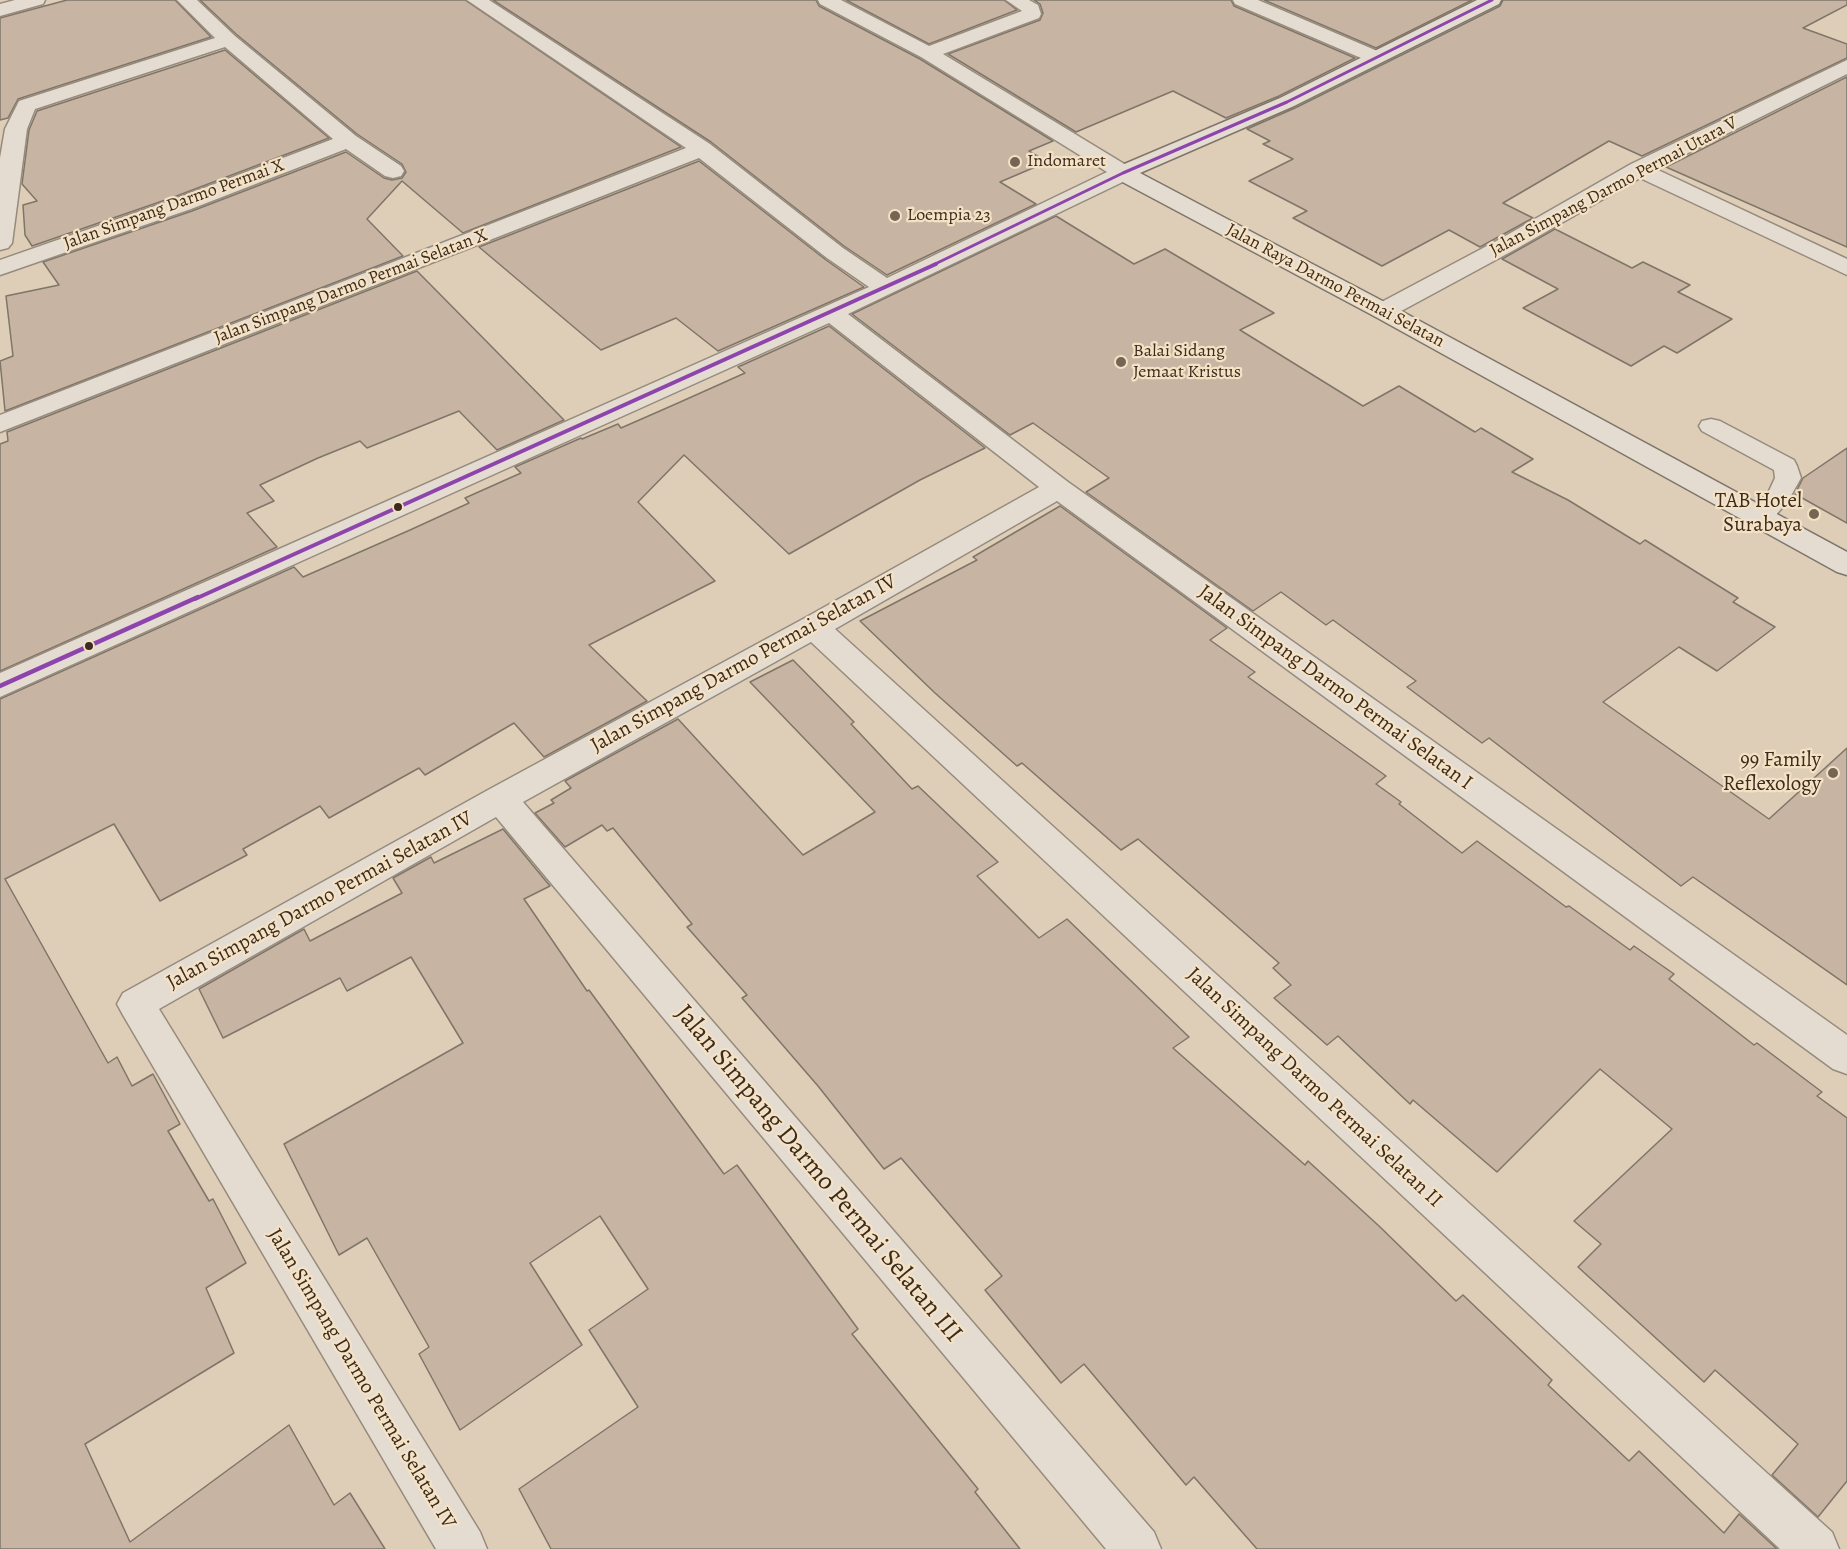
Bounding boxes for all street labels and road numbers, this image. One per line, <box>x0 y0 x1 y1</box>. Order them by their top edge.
street label: Jalan Simpang Darmo Permai Utara V <box>1486 112 1742 262</box>
street label: Jalan Simpang Darmo Permai X <box>61 155 287 255</box>
street label: Jalan Raya Darmo Permai Selatan <box>1222 219 1448 353</box>
street label: Jalan Simpang Darmo Permai Selatan X <box>211 225 491 349</box>
street label: Jalan Simpang Darmo Permai Selatan IV <box>587 569 901 759</box>
street label: Jalan Simpang Darmo Permai Selatan I <box>1193 580 1477 796</box>
street label: Jalan Simpang Darmo Permai Selatan IV <box>163 806 477 996</box>
street label: Jalan Simpang Darmo Permai Selatan II <box>1181 963 1447 1213</box>
street label: Jalan Simpang Darmo Permai Selatan III <box>667 999 969 1349</box>
street label: Jalan Simpang Darmo Permai Selatan IV <box>261 1224 461 1534</box>

